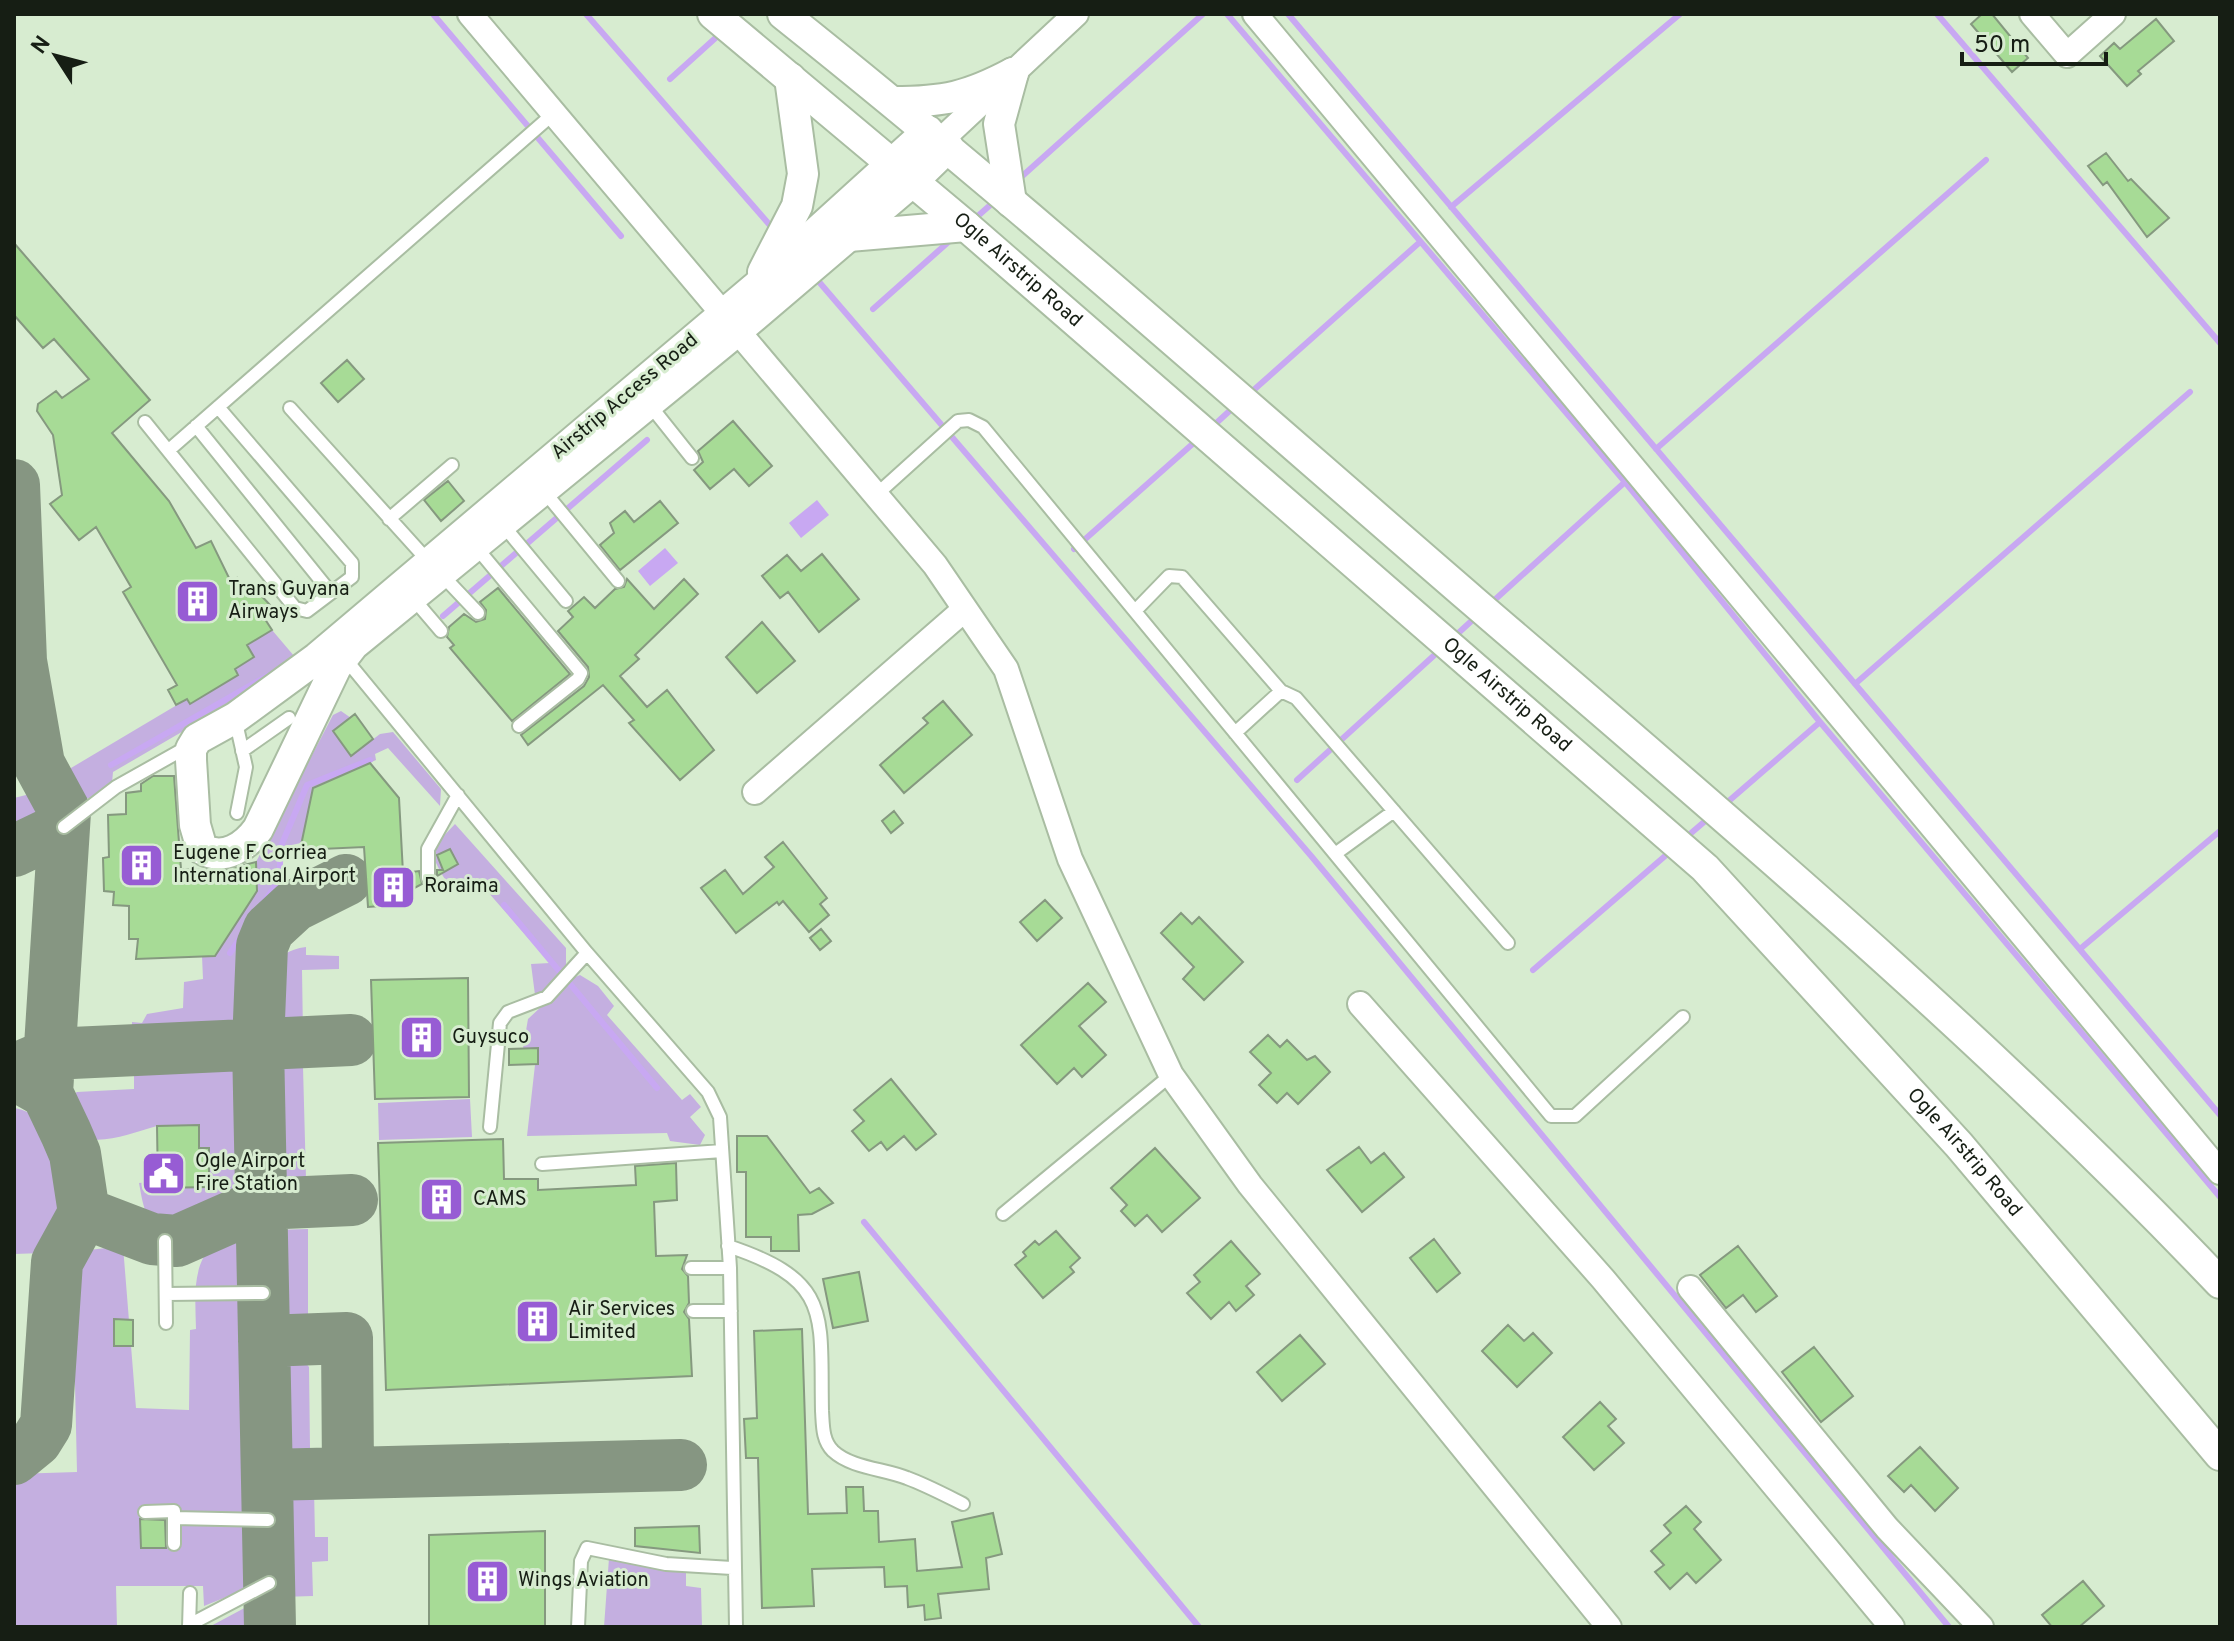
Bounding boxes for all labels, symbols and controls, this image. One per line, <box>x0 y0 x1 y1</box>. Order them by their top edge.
north arrow <box>16 16 96 96</box>
scale bar <box>1962 16 2106 66</box>
text: N <box>26 31 57 60</box>
text: 50 m <box>1974 31 2030 61</box>
street label: Ogle Airstrip Road <box>947 207 1087 334</box>
street label: Airstrip Access Road <box>546 328 704 466</box>
building icon: Trans Guyana Airways <box>173 577 221 625</box>
place label: Trans Guyana Airways <box>228 577 349 626</box>
street label: Ogle Airstrip Road <box>1436 632 1576 759</box>
building icon: Eugene F Corriea International Airport <box>118 841 166 889</box>
place label: Eugene F Corriea International Airport <box>173 841 356 890</box>
building icon: Roraima <box>369 863 417 911</box>
place label: Roraima <box>424 874 498 900</box>
building icon: Guysuco <box>397 1014 445 1062</box>
place label: Guysuco <box>452 1025 529 1051</box>
street label: Ogle Airstrip Road <box>1901 1083 2027 1223</box>
place label: Ogle Airport Fire Station <box>195 1149 305 1198</box>
public building icon: Ogle Airport Fire Station <box>140 1150 188 1198</box>
building icon: CAMS <box>418 1176 466 1224</box>
place label: CAMS <box>473 1187 527 1213</box>
place label: Air Services Limited <box>568 1297 675 1346</box>
building icon: Air Services Limited <box>513 1298 561 1346</box>
building icon: Wings Aviation <box>463 1557 511 1605</box>
place label: Wings Aviation <box>518 1568 649 1594</box>

